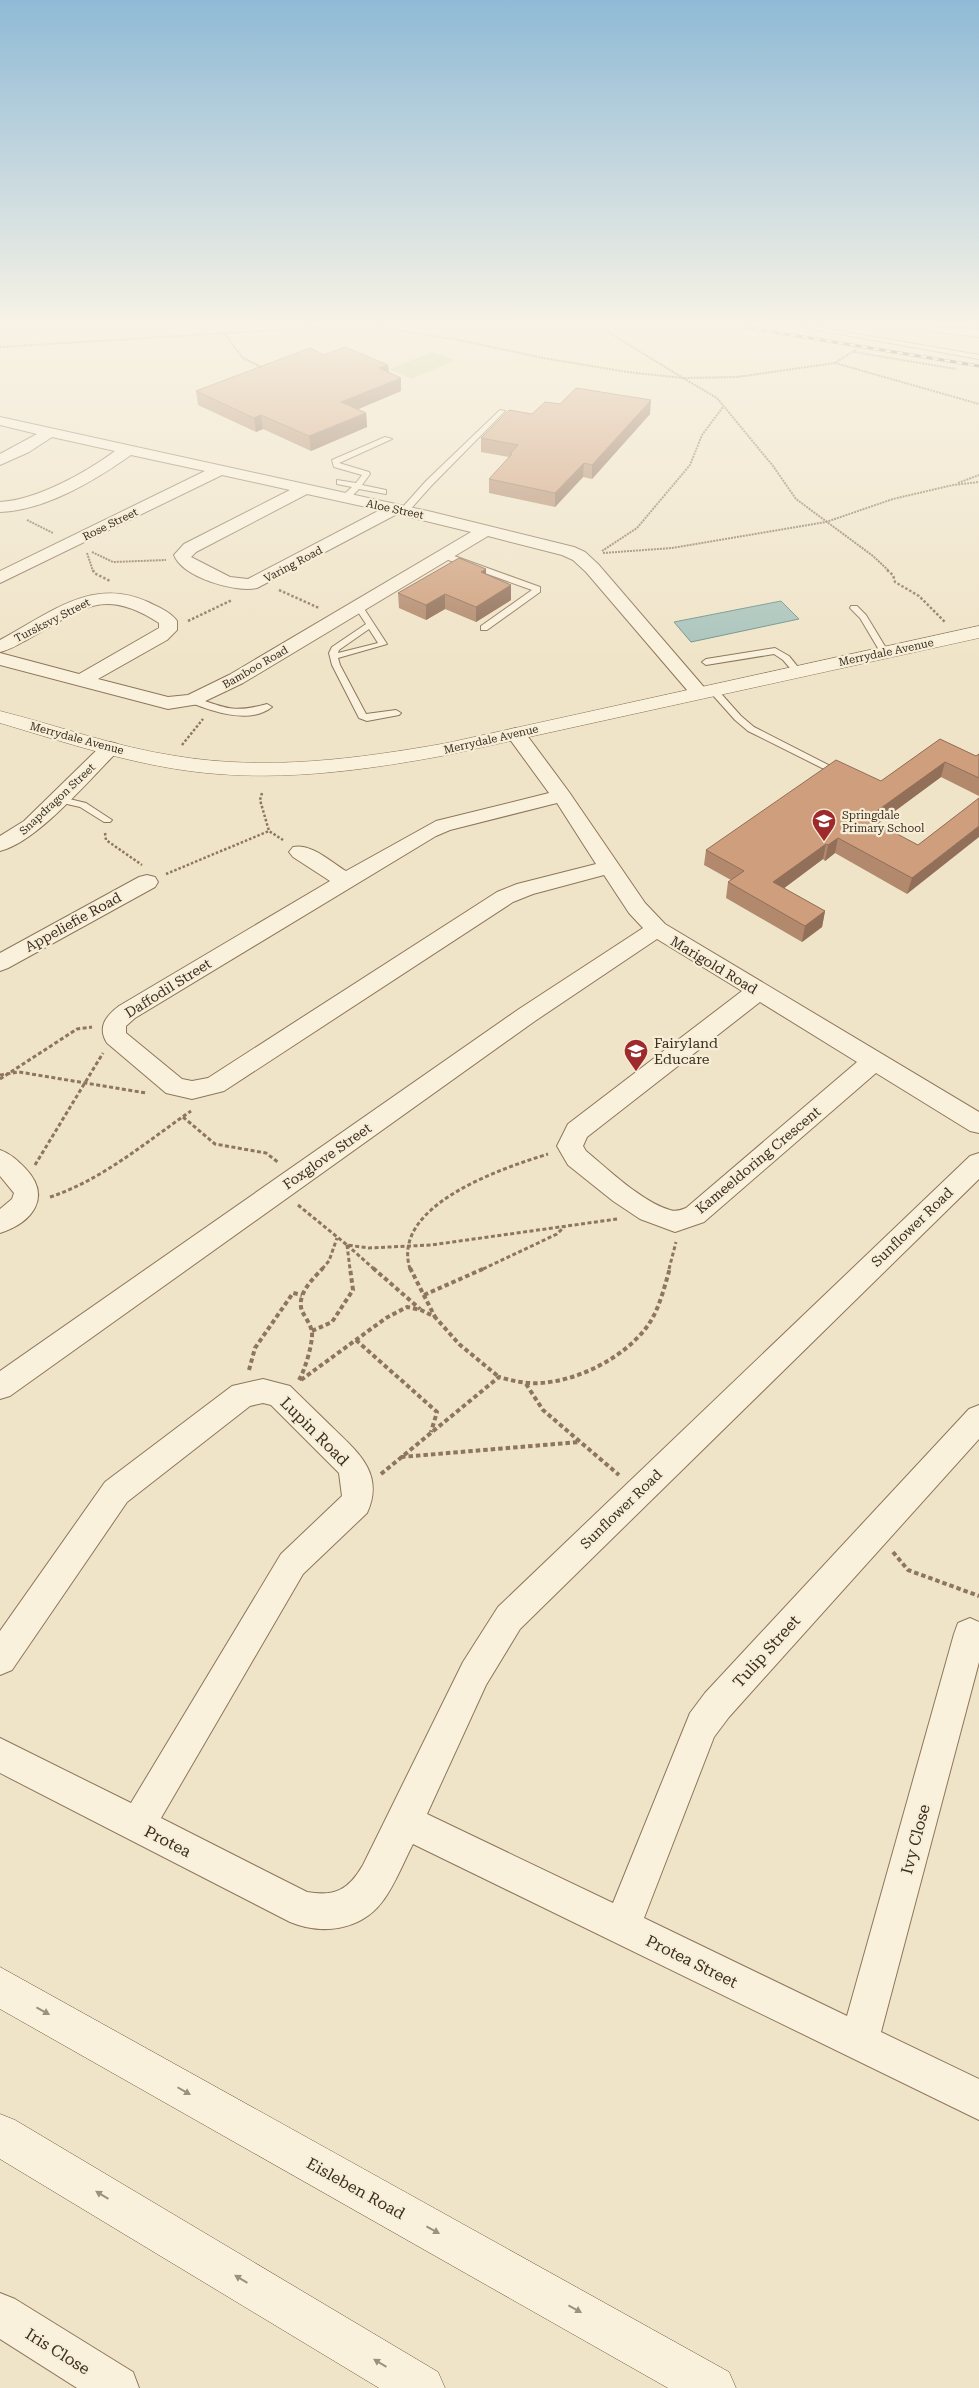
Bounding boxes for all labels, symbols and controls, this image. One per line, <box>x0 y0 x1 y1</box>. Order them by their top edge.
street label: Aloe Street <box>365 497 425 522</box>
street label: Rose Street <box>81 506 140 543</box>
street label: Varing Road <box>262 544 325 585</box>
street label: Tursksvy Street <box>12 596 92 645</box>
street label: Merrydale Avenue <box>837 636 935 669</box>
street label: Bamboo Road <box>220 643 290 691</box>
street label: Merrydale Avenue <box>29 720 125 757</box>
street label: Merrydale Avenue <box>443 722 540 757</box>
street label: Snapdragon Street <box>17 761 98 838</box>
school or university icon: Springdale Primary School <box>811 808 837 842</box>
place label: Springdale Primary School <box>842 809 925 835</box>
street label: Appeliefie Road <box>22 889 124 955</box>
street label: Marigold Road <box>668 933 760 997</box>
street label: Daffodil Street <box>122 955 214 1021</box>
place label: Fairyland Educare <box>654 1035 718 1067</box>
school or university icon: Fairyland Educare <box>623 1038 649 1072</box>
street label: Kameeldoring Crescent <box>692 1103 824 1217</box>
street label: Foxglove Street <box>280 1120 374 1192</box>
street label: Sunflower Road <box>868 1184 956 1270</box>
street label: Lupin Road <box>276 1393 353 1470</box>
street label: Sunflower Road <box>577 1466 665 1552</box>
street label: Tulip Street <box>729 1611 804 1691</box>
street label: Ivy Close <box>897 1802 934 1876</box>
street label: Protea <box>141 1822 195 1861</box>
street label: Protea Street <box>643 1931 741 1992</box>
one-way arrow <box>35 2007 50 2015</box>
one-way arrow <box>177 2087 191 2096</box>
street label: Eisleben Road <box>303 2154 408 2223</box>
one-way arrow <box>95 2191 108 2200</box>
one-way arrow <box>426 2226 439 2235</box>
one-way arrow <box>235 2274 248 2283</box>
one-way arrow <box>568 2304 582 2313</box>
street label: Iris Close <box>22 2324 93 2379</box>
one-way arrow <box>374 2358 387 2367</box>

